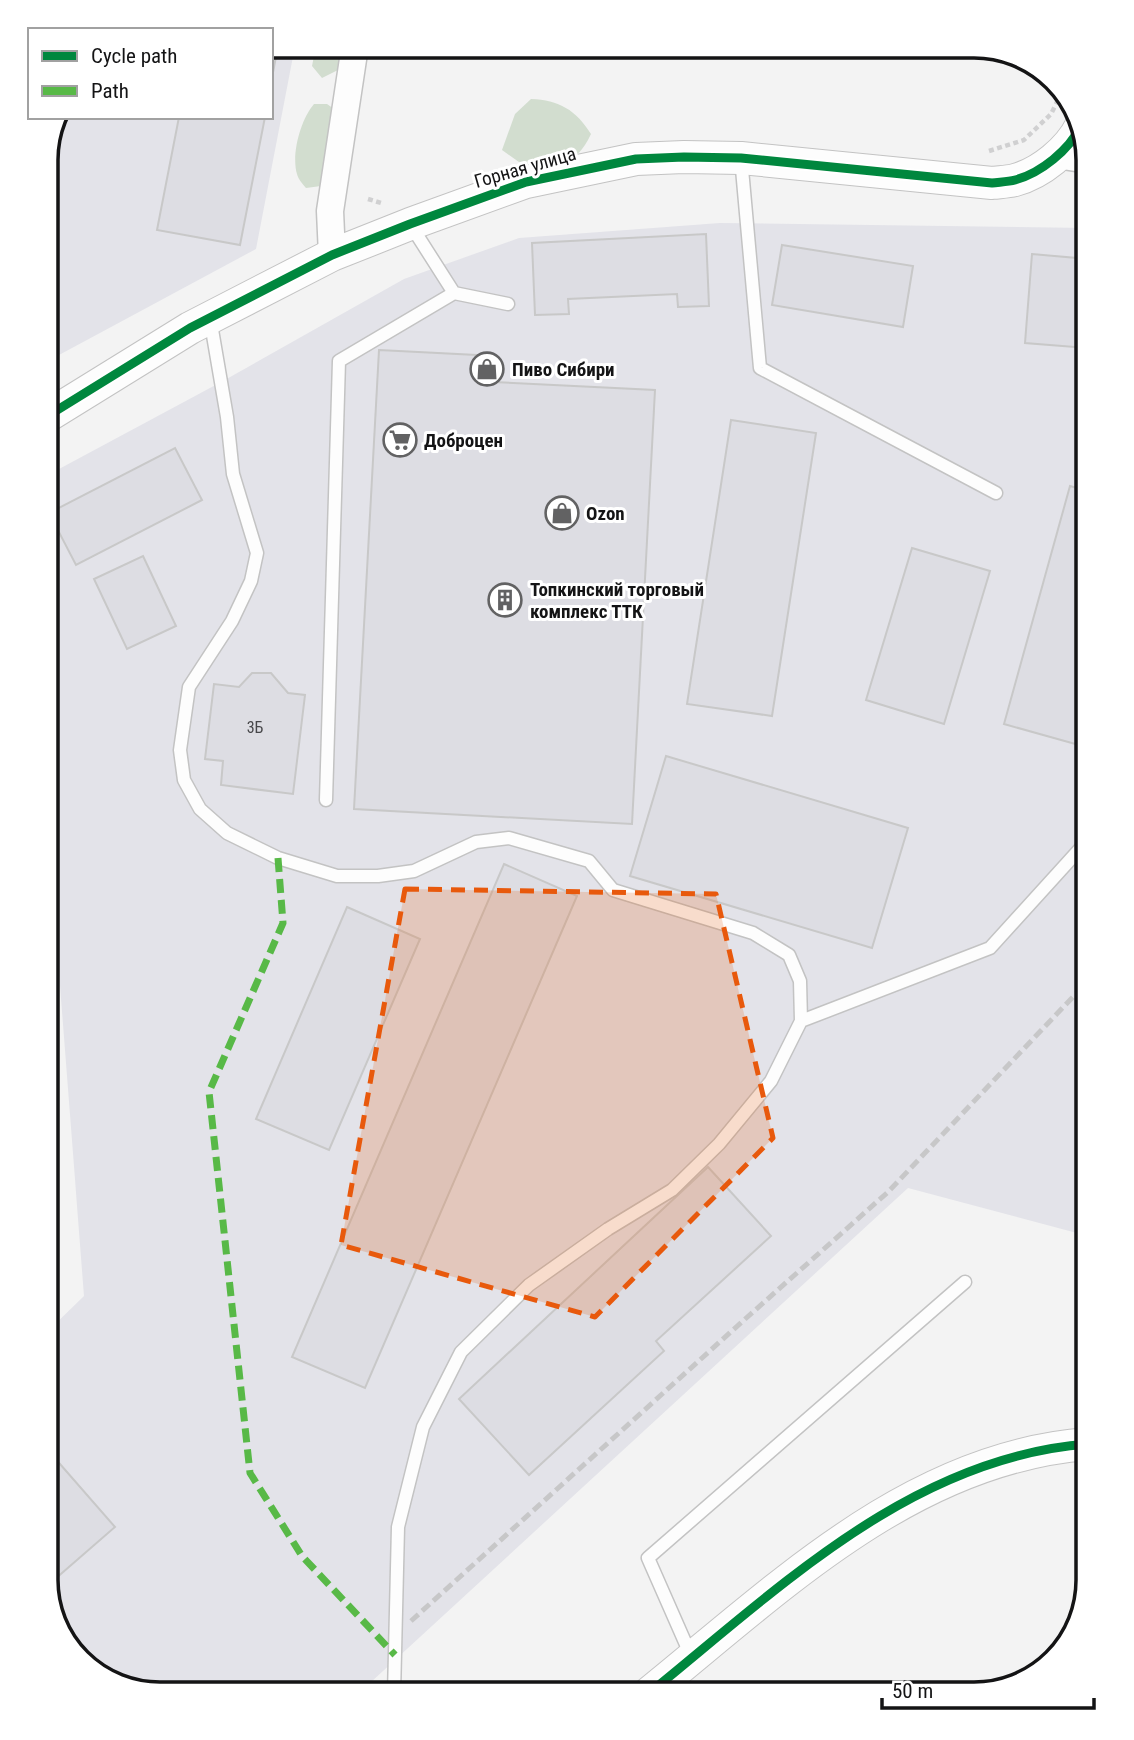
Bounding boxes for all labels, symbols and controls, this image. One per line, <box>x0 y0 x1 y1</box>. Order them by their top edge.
legend <box>28 28 273 119</box>
text: Cycle path <box>91 44 177 68</box>
text: Path <box>91 79 129 103</box>
street label: Горная улица <box>472 142 579 193</box>
shop icon: Пиво Сибири <box>468 350 506 388</box>
place label: Пиво Сибири <box>512 358 615 381</box>
supermarket icon: Доброцен <box>381 421 419 459</box>
place label: Доброцен <box>424 429 503 452</box>
shop icon: Ozon <box>543 494 581 532</box>
place label: Ozon <box>586 502 625 525</box>
place label: Топкинский торговый комплекс ТТК <box>530 578 704 623</box>
building icon: Топкинский торговый комплекс ТТК <box>486 581 524 619</box>
house number: 3Б <box>247 718 264 737</box>
scale bar <box>882 1666 1094 1710</box>
text: 50 m <box>892 1679 933 1703</box>

